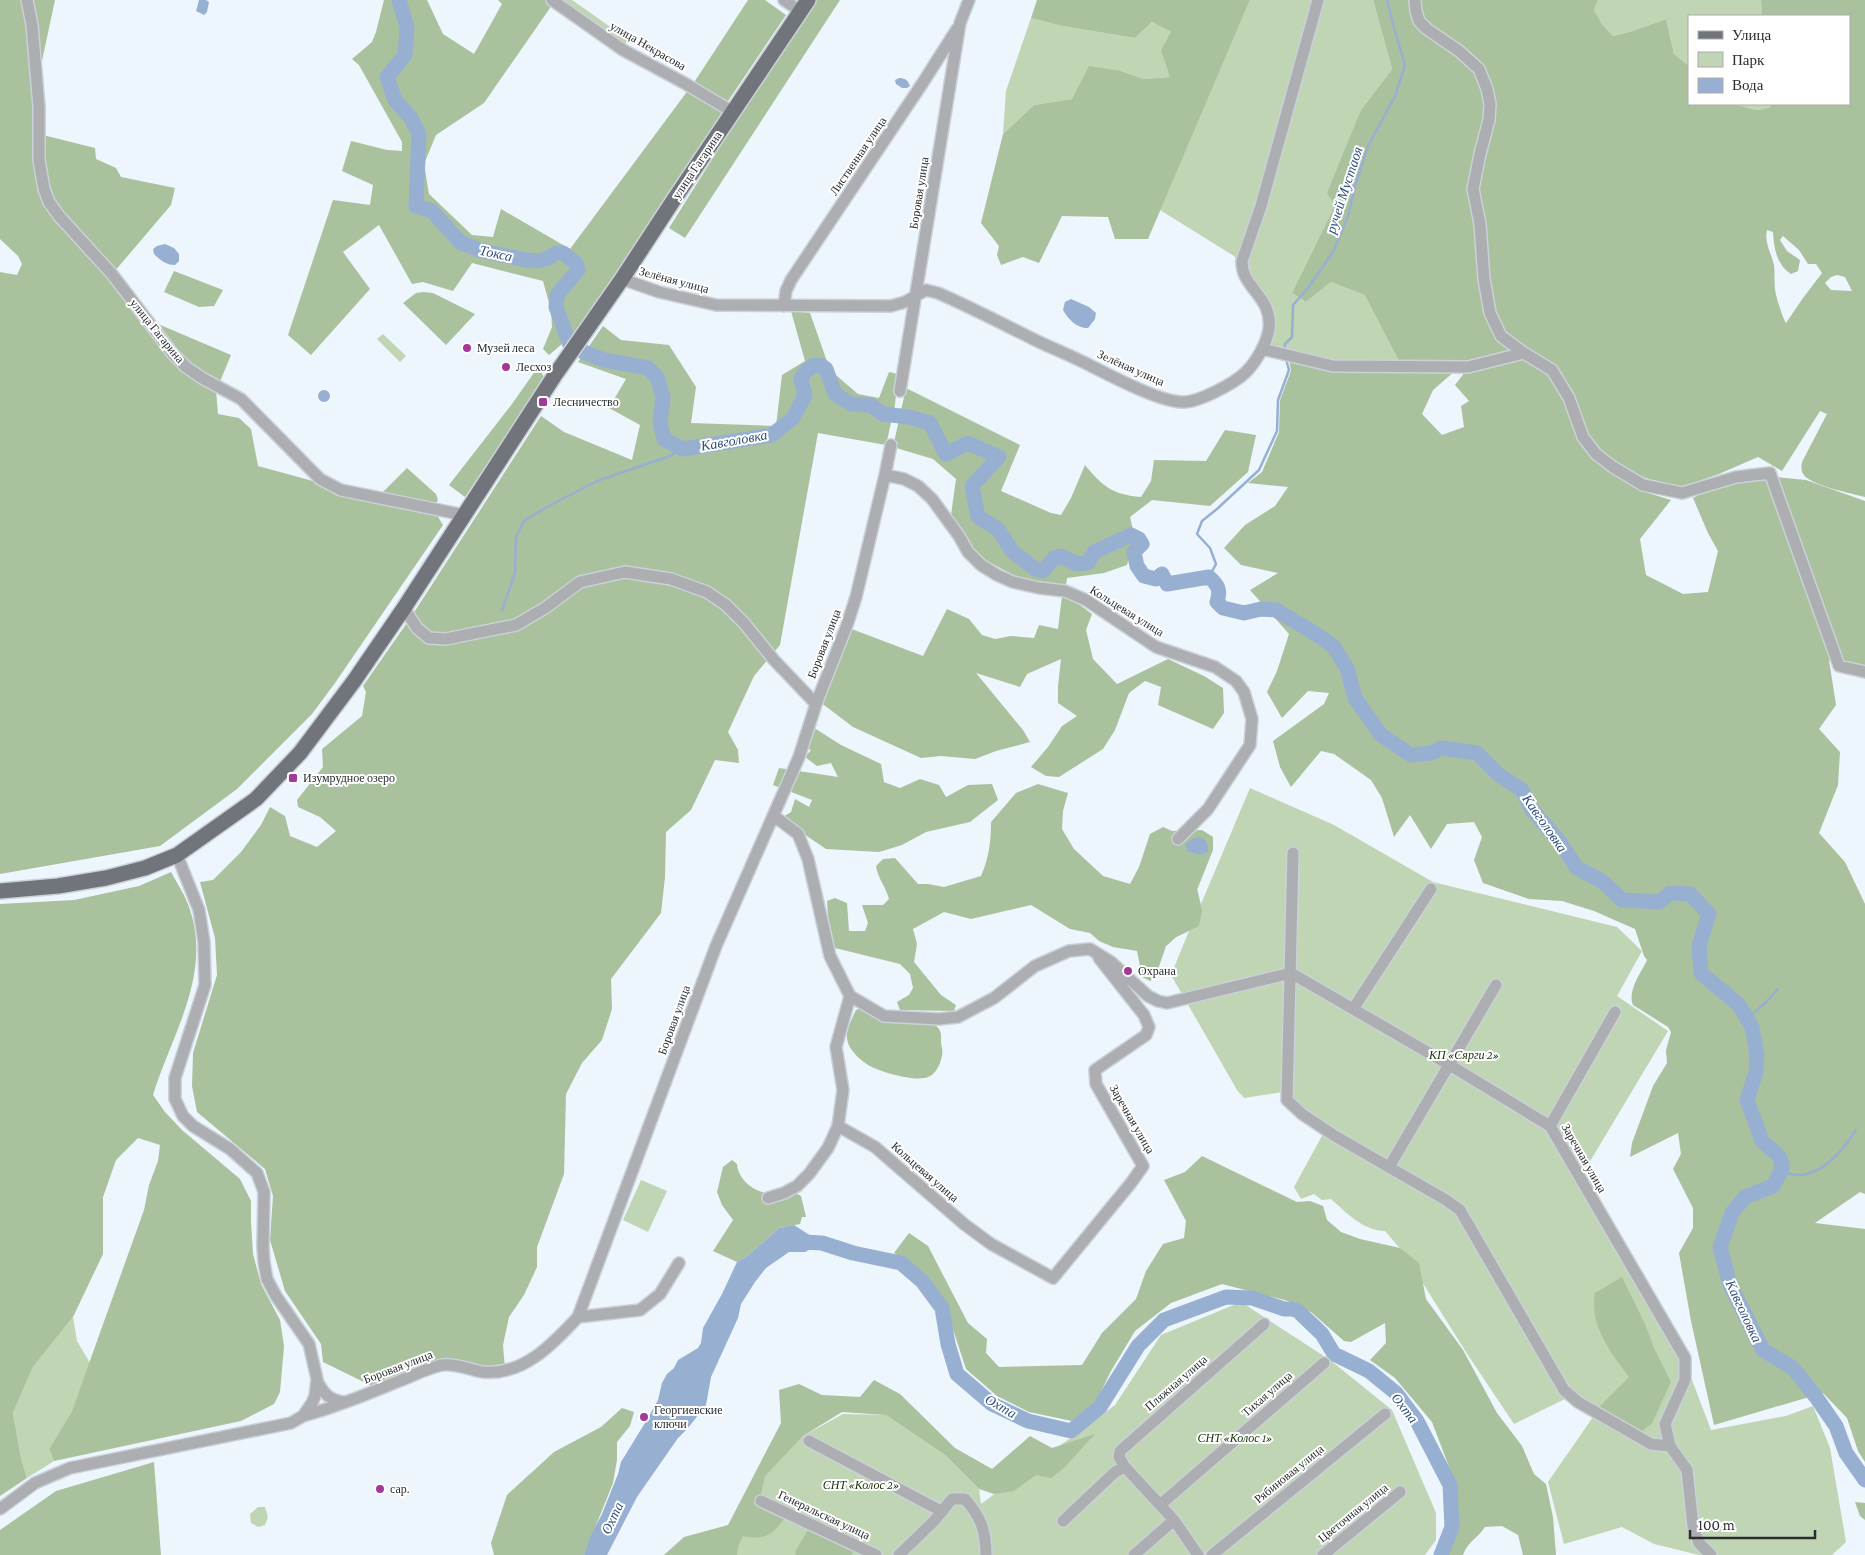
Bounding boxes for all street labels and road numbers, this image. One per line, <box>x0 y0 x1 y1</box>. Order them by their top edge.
street label: улица Некрасова <box>608 19 689 74</box>
street label: Лиственная улица <box>827 114 890 198</box>
street label: улица Гагарина <box>669 128 725 201</box>
street label: Боровая улица <box>906 155 932 230</box>
street label: Зелёная улица <box>638 264 711 296</box>
street label: улица Гагарина <box>127 296 187 366</box>
street label: Зелёная улица <box>1095 347 1167 389</box>
street label: Кольцевая улица <box>1087 583 1167 640</box>
street label: Боровая улица <box>804 607 844 681</box>
street label: Боровая улица <box>655 983 693 1057</box>
street label: Заречная улица <box>1107 1082 1158 1157</box>
street label: Заречная улица <box>1559 1121 1610 1196</box>
street label: Кольцевая улица <box>888 1139 962 1206</box>
street label: Боровая улица <box>361 1347 435 1387</box>
street label: Пляжная улица <box>1142 1352 1210 1414</box>
street label: Тихая улица <box>1239 1368 1296 1420</box>
street label: Рябиновая улица <box>1252 1441 1327 1506</box>
street label: Цветочная улица <box>1315 1480 1391 1545</box>
street label: Генеральская улица <box>776 1488 873 1543</box>

